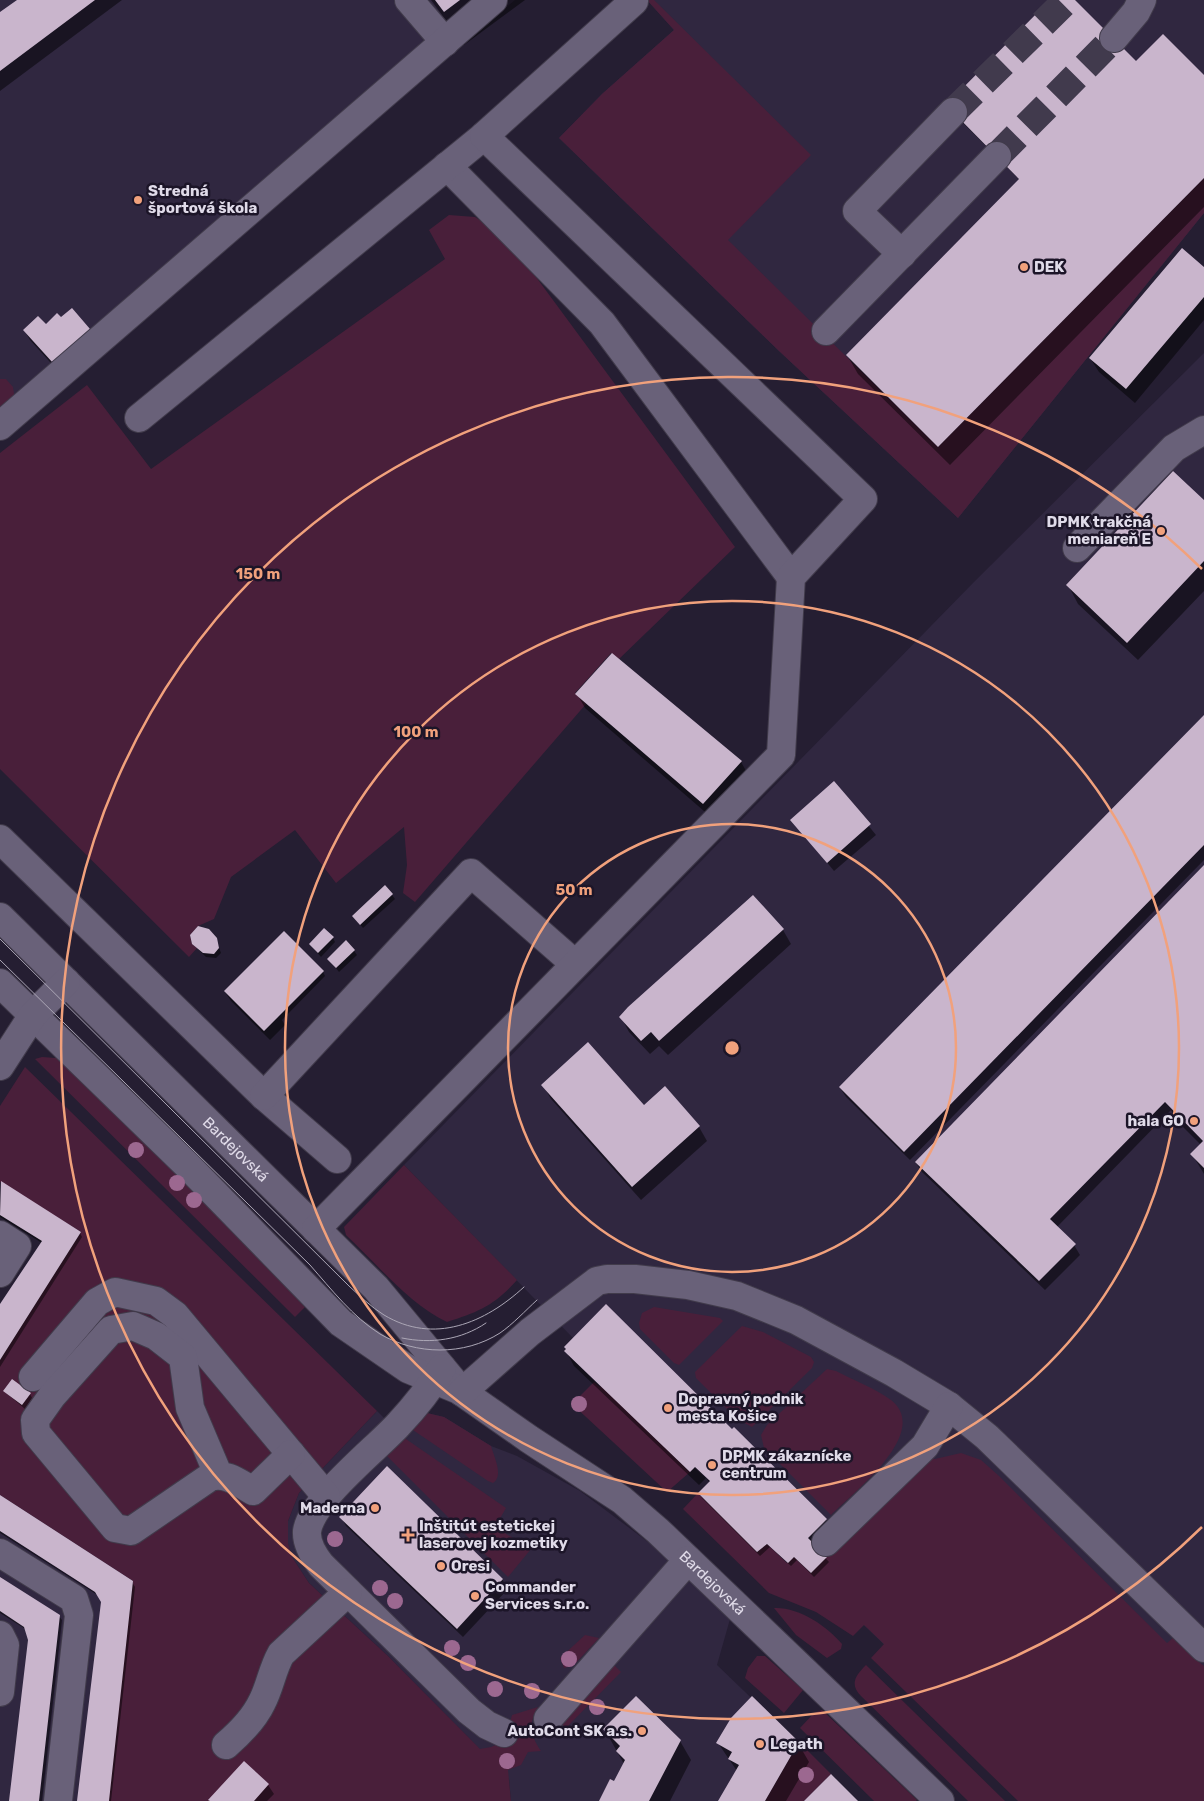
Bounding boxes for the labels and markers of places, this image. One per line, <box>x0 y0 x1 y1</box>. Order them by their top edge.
place label: Stredná športová škola <box>148 182 257 217</box>
marker: Stredná športová škola <box>132 194 144 206</box>
place label: DEK <box>1034 258 1064 276</box>
marker: DEK <box>1018 261 1030 273</box>
place label: DPMK trakčná meniareň E <box>1047 513 1151 548</box>
marker: DPMK trakčná meniareň E <box>1155 525 1167 537</box>
centre of rings <box>723 1039 741 1057</box>
place label: hala GO <box>1128 1112 1184 1130</box>
marker: hala GO <box>1188 1115 1200 1127</box>
place label: Dopravný podnik mesta Košice <box>678 1390 804 1425</box>
marker: Dopravný podnik mesta Košice <box>662 1402 674 1414</box>
place label: DPMK zákaznícke centrum <box>722 1447 851 1482</box>
marker: DPMK zákaznícke centrum <box>706 1459 718 1471</box>
place label: Maderna <box>300 1499 365 1517</box>
marker: Maderna <box>369 1502 381 1514</box>
place label: Inštitút estetickej laserovej kozmetiky <box>419 1517 568 1552</box>
marker: Inštitút estetickej laserovej kozmetiky <box>401 1528 415 1542</box>
place label: Oresi <box>451 1557 490 1575</box>
marker: Oresi <box>435 1560 447 1572</box>
place label: Commander Services s.r.o. <box>485 1578 589 1613</box>
marker: Commander Services s.r.o. <box>469 1590 481 1602</box>
place label: AutoCont SK a.s. <box>507 1722 632 1740</box>
marker: AutoCont SK a.s. <box>636 1725 648 1737</box>
place label: Legath <box>770 1735 823 1753</box>
marker: Legath <box>754 1738 766 1750</box>

